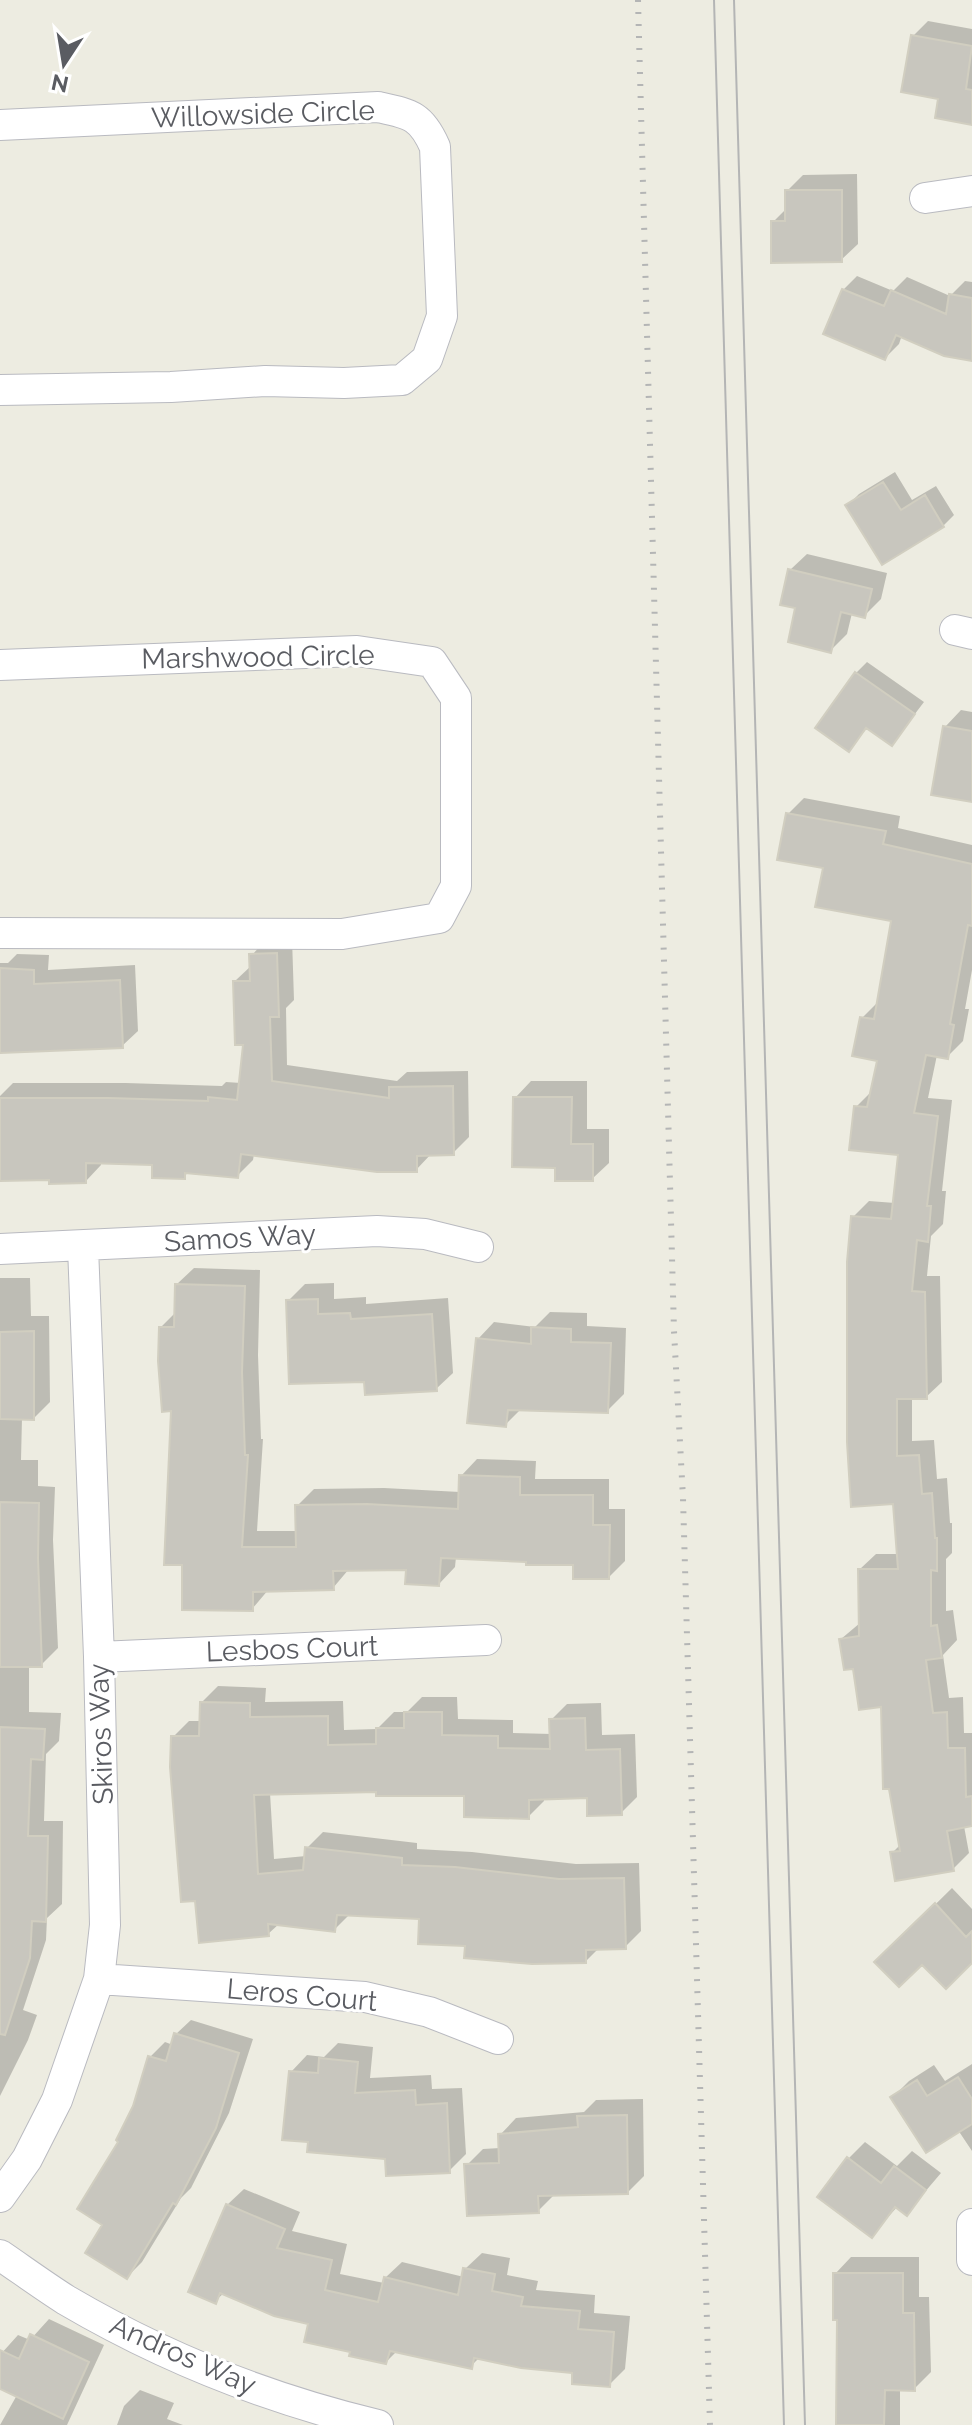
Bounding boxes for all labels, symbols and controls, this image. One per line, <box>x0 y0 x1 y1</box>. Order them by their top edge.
north arrow <box>24 24 104 104</box>
text: N <box>49 69 71 98</box>
street label: Willowside Circle <box>151 94 375 134</box>
street label: Marshwood Circle <box>141 638 375 676</box>
street label: Samos Way <box>163 1218 317 1258</box>
street label: Lesbos Court <box>205 1629 379 1668</box>
street label: Skiros Way <box>82 1663 120 1805</box>
street label: Leros Court <box>225 1972 379 2018</box>
street label: Andros Way <box>105 2308 261 2402</box>

